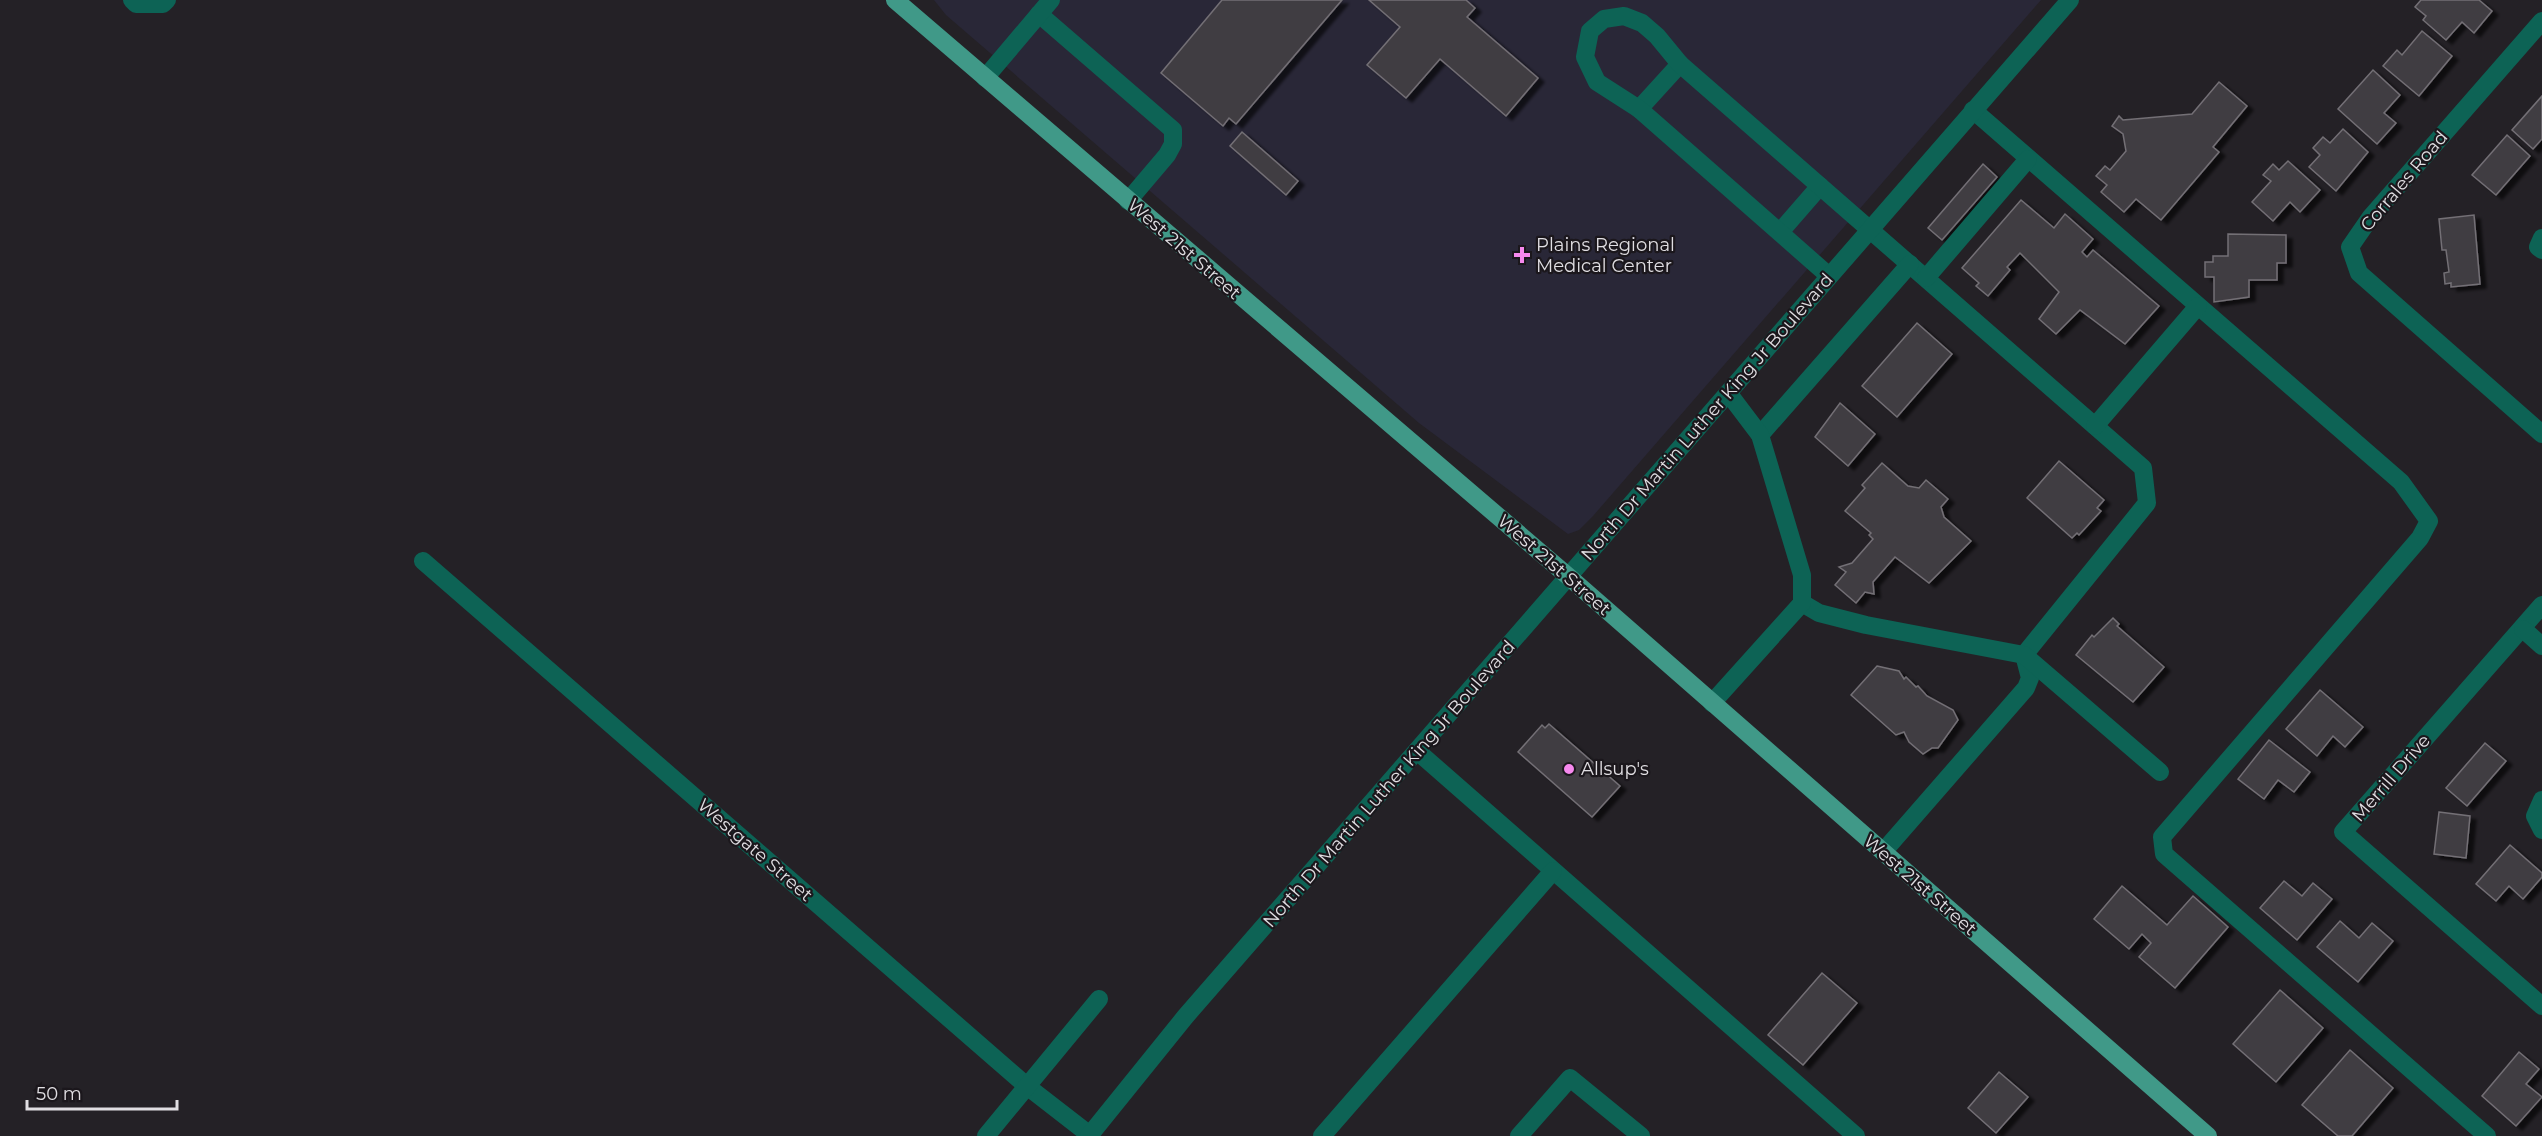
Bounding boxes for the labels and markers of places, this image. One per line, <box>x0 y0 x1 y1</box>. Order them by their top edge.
place label: Plains Regional Medical Center <box>1536 234 1675 277</box>
marker: Plains Regional Medical Center <box>1513 246 1531 264</box>
place label: Allsup's <box>1581 758 1649 780</box>
marker: Allsup's <box>1562 762 1576 776</box>

